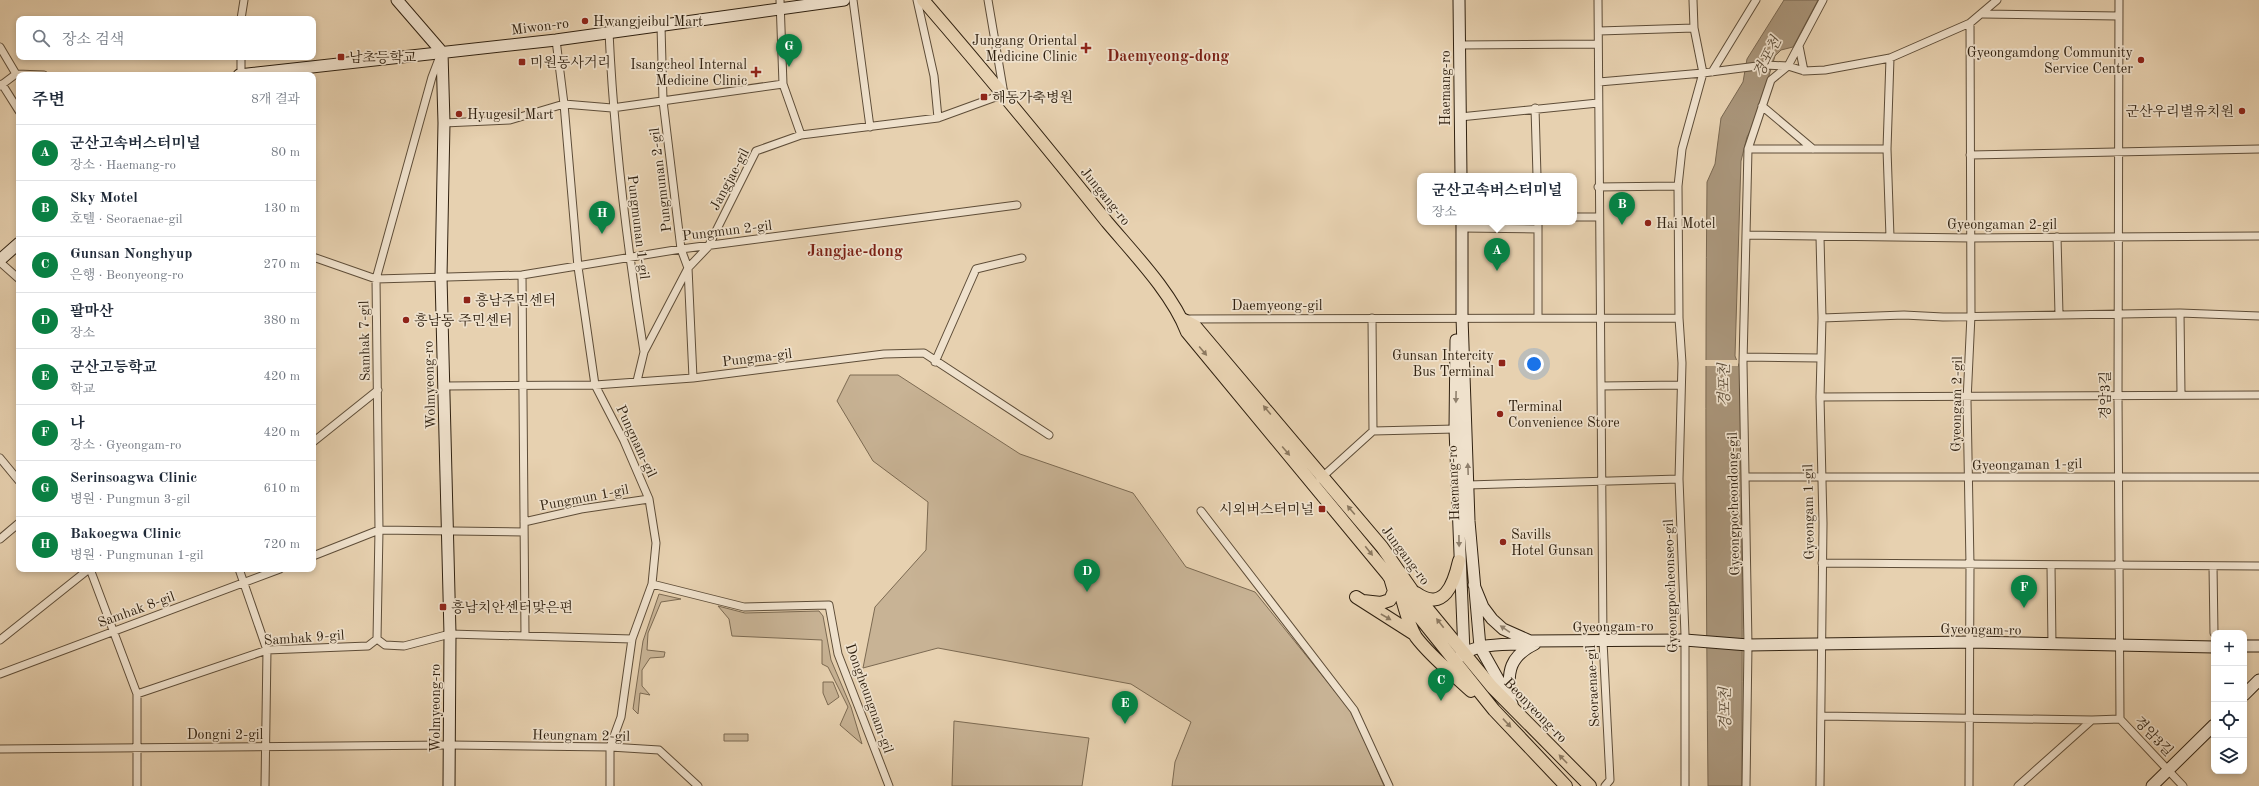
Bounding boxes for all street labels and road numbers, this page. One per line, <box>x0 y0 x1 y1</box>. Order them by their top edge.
street label: Miwon-ro <box>510 16 570 37</box>
street label: Haemang-ro <box>1439 50 1453 126</box>
street label: Pungmunan 2-gil <box>648 127 674 233</box>
street label: Jangjae-gil <box>708 146 752 213</box>
street label: Jungang-ro <box>1078 165 1133 228</box>
street label: Pungmunan 1-gil <box>625 174 651 280</box>
street label: Pungmun 2-gil <box>681 218 773 243</box>
street label: Gyeongaman 2-gil <box>1947 218 2057 232</box>
street label: Daemyeong-gil <box>1232 299 1323 313</box>
street label: Samhak 7-gil <box>357 300 373 382</box>
street label: Wolmyeong-ro <box>421 340 439 429</box>
street label: Pungma-gil <box>721 347 793 369</box>
street label: Gyeongam 2-gil <box>1949 356 1965 452</box>
street label: 경암3길 <box>2098 371 2113 419</box>
street label: Pungnam-gil <box>613 403 659 480</box>
street label: Gyeongpocheondong-gil <box>1726 432 1742 576</box>
street label: Haemang-ro <box>1446 445 1462 521</box>
street label: Gyeongaman 1-gil <box>1972 457 2082 473</box>
street label: Gyeongam 1-gil <box>1801 464 1817 560</box>
street label: Pungmun 1-gil <box>538 482 630 513</box>
street label: Gyeongpocheonseo-gil <box>1662 519 1680 653</box>
street label: Jungang-ro <box>1379 523 1432 588</box>
street label: Samhak 8-gil <box>96 589 177 630</box>
street label: Gyeongam-ro <box>1572 619 1654 635</box>
street label: Gyeongam-ro <box>1940 622 2022 638</box>
street label: Samhak 9-gil <box>263 628 345 648</box>
street label: Dongheungnam-gil <box>843 642 895 755</box>
street label: Seoraenae-gil <box>1584 644 1602 727</box>
street label: Wolmyeong-ro <box>429 664 443 752</box>
street label: Beonyeong-ro <box>1501 676 1569 746</box>
street label: 경암3길 <box>2131 714 2176 759</box>
street label: Dongni 2-gil <box>187 728 264 742</box>
street label: Heungnam 2-gil <box>532 728 630 744</box>

